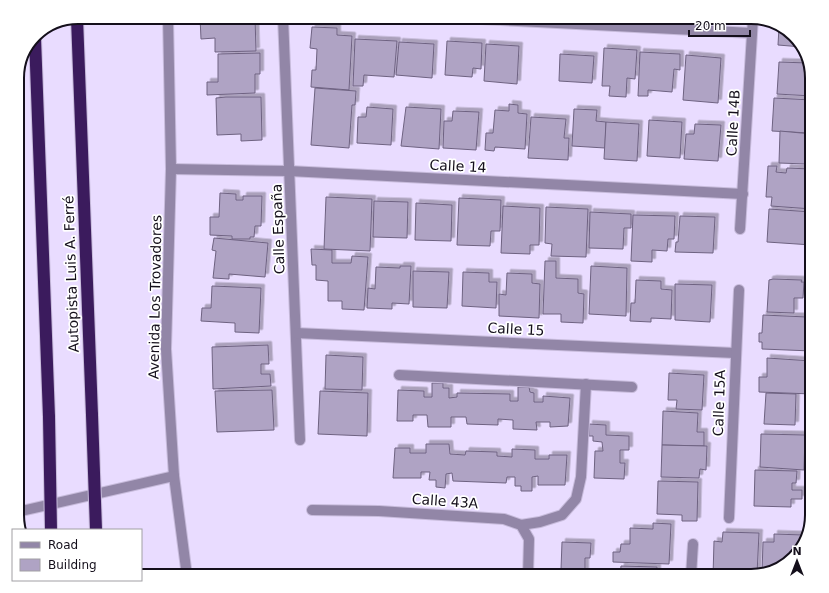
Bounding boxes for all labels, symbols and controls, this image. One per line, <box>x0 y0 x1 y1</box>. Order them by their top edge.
scale bar <box>689 12 750 38</box>
text: 20 m <box>695 19 726 33</box>
street label: Calle 14B <box>723 89 743 157</box>
street label: Calle 14 <box>429 157 487 175</box>
street label: Calle España <box>268 184 288 274</box>
street label: Autopista Luis A. Ferré <box>60 195 82 353</box>
street label: Avenida Los Trovadores <box>146 215 164 379</box>
street label: Calle 15 <box>487 320 545 338</box>
street label: Calle 15A <box>710 369 728 437</box>
street label: Calle 43A <box>411 491 479 511</box>
legend <box>12 529 142 581</box>
text: Road <box>48 538 78 552</box>
north arrow <box>777 541 817 581</box>
text: N <box>792 545 802 558</box>
text: Building <box>48 558 97 572</box>

